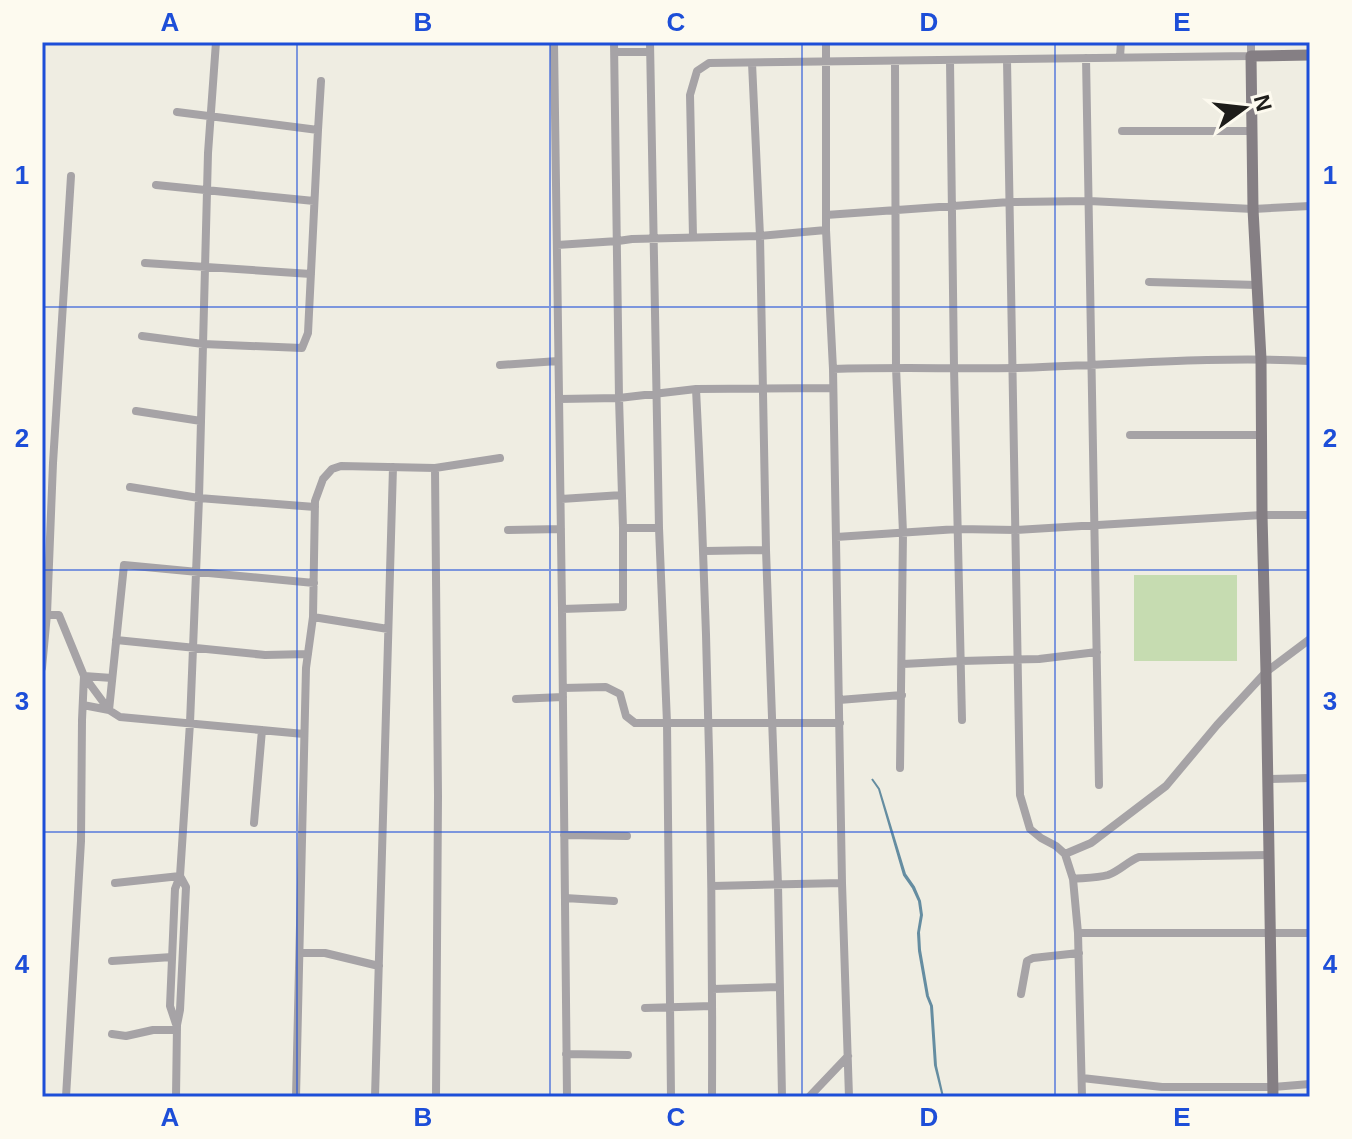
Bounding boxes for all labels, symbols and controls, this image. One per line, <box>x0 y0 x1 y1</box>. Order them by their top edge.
text: A <box>161 7 180 37</box>
text: B <box>414 7 432 37</box>
text: C <box>667 7 686 37</box>
text: D <box>920 7 938 37</box>
text: E <box>1173 7 1191 37</box>
north arrow <box>1204 68 1284 148</box>
text: N <box>1249 92 1277 114</box>
text: 1 <box>15 160 29 190</box>
text: 1 <box>1323 160 1337 190</box>
text: 2 <box>15 423 29 453</box>
text: 2 <box>1323 423 1337 453</box>
text: 3 <box>15 686 29 716</box>
text: 3 <box>1323 686 1337 716</box>
text: 4 <box>15 949 30 979</box>
text: 4 <box>1323 949 1338 979</box>
text: A <box>161 1102 180 1132</box>
text: B <box>414 1102 432 1132</box>
text: C <box>667 1102 686 1132</box>
text: D <box>920 1102 938 1132</box>
text: E <box>1173 1102 1191 1132</box>

